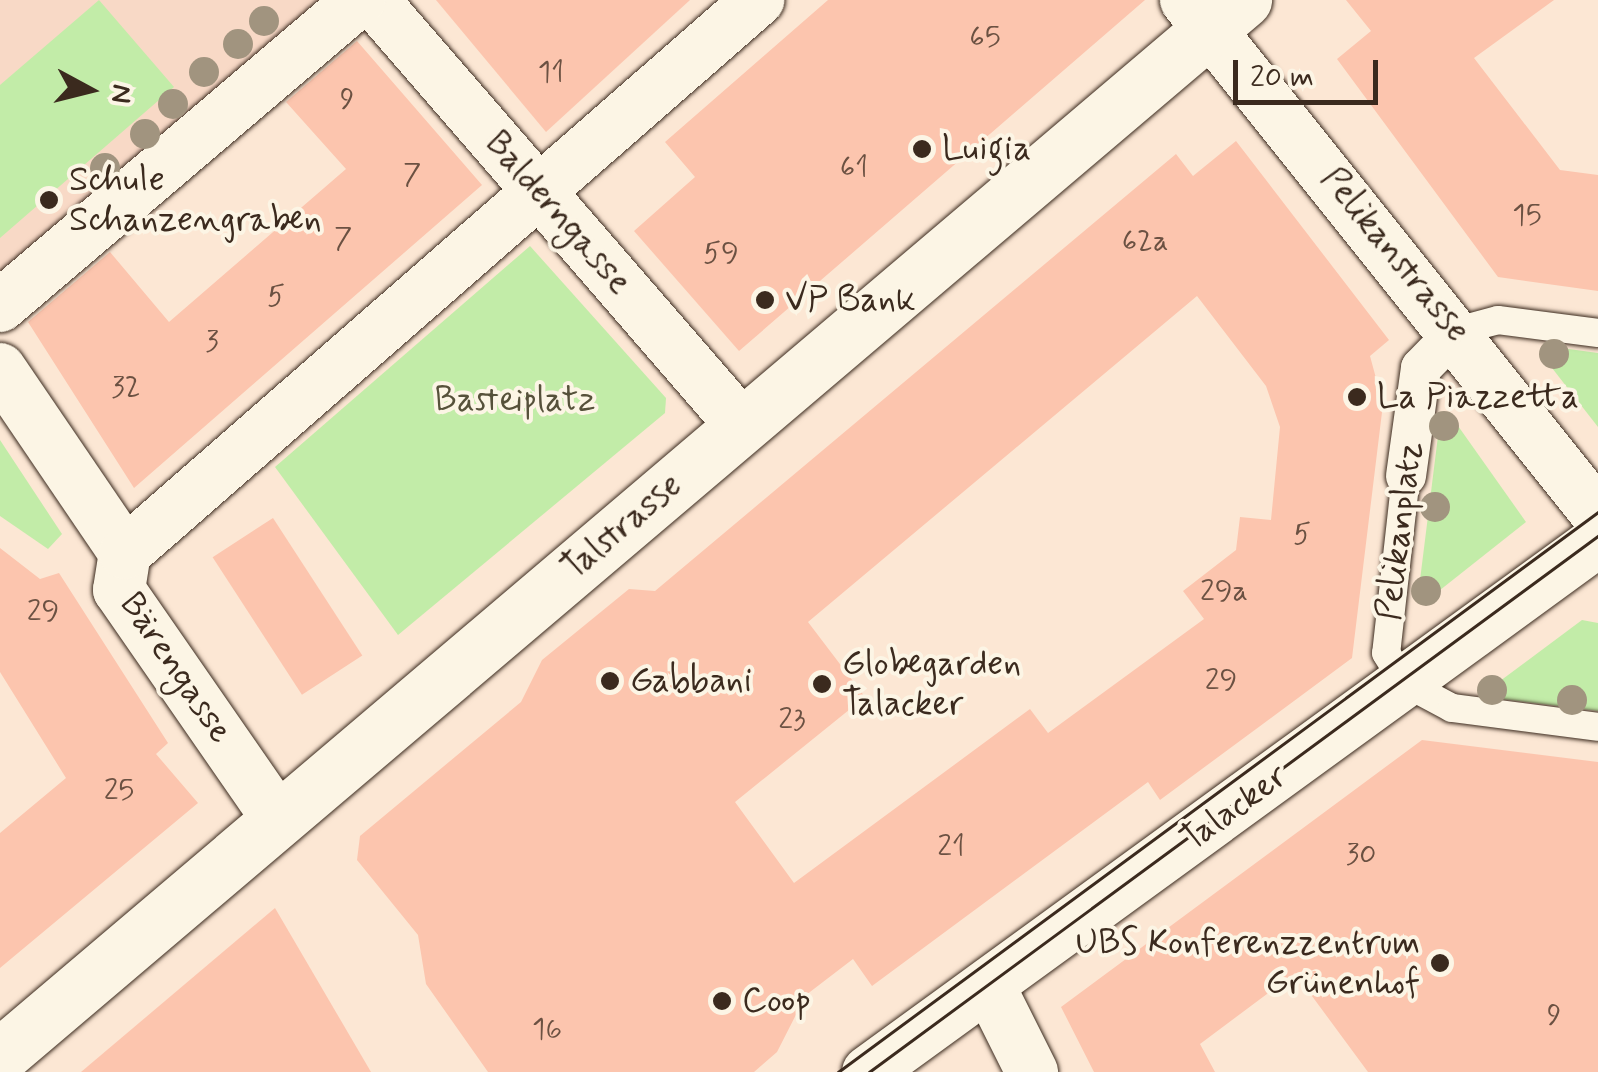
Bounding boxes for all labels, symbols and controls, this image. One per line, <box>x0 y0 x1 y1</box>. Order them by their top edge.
house number: 65 <box>969 20 1001 56</box>
north arrow <box>40 40 140 140</box>
scale bar <box>1238 40 1383 102</box>
house number: 11 <box>538 55 564 91</box>
text: 20 m <box>1250 58 1314 97</box>
text: N <box>101 82 140 105</box>
house number: 9 <box>340 82 354 118</box>
street label: Balderngasse <box>476 123 640 303</box>
place label: Luigia <box>942 128 1031 170</box>
marker: Luigia <box>911 138 933 160</box>
house number: 61 <box>840 150 868 186</box>
house number: 7 <box>403 157 421 193</box>
place label: Schule Schanzengraben <box>69 159 322 241</box>
street label: Pelikanstrasse <box>1312 159 1478 351</box>
marker: Schule Schanzengraben <box>38 189 60 211</box>
house number: 15 <box>1512 198 1542 234</box>
house number: 7 <box>334 221 352 257</box>
house number: 62a <box>1122 224 1168 260</box>
house number: 59 <box>703 236 739 272</box>
house number: 5 <box>267 279 285 315</box>
place label: VP Bank <box>785 279 914 321</box>
marker: VP Bank <box>754 289 776 311</box>
house number: 3 <box>205 324 219 360</box>
house number: 32 <box>111 370 141 406</box>
place label: La Piazzetta <box>1377 376 1575 418</box>
park label: Basteiplatz <box>434 379 596 421</box>
marker: La Piazzetta <box>1346 386 1368 408</box>
street label: Pelikanplatz <box>1368 439 1432 623</box>
street label: Talstrasse <box>553 465 691 589</box>
house number: 5 <box>1293 517 1311 553</box>
house number: 29a <box>1200 574 1248 610</box>
street label: Bärengasse <box>110 585 242 751</box>
house number: 29 <box>27 594 59 630</box>
place label: Globegarden Talacker <box>842 643 1021 725</box>
place label: Gabbani <box>630 660 752 702</box>
house number: 29 <box>1205 663 1237 699</box>
marker: Gabbani <box>599 670 621 692</box>
marker: Globegarden Talacker <box>811 673 833 695</box>
house number: 23 <box>778 702 806 738</box>
street label: Talacker <box>1173 755 1295 861</box>
house number: 25 <box>104 773 134 809</box>
house number: 21 <box>937 829 965 865</box>
house number: 30 <box>1346 837 1376 873</box>
place label: UBS Konferenzzentrum Grünenhof <box>1063 922 1420 1004</box>
marker: UBS Konferenzzentrum Grünenhof <box>1429 952 1451 974</box>
place label: Coop <box>742 980 810 1022</box>
marker: Coop <box>711 990 733 1012</box>
house number: 9 <box>1547 998 1561 1034</box>
house number: 16 <box>532 1012 562 1048</box>

